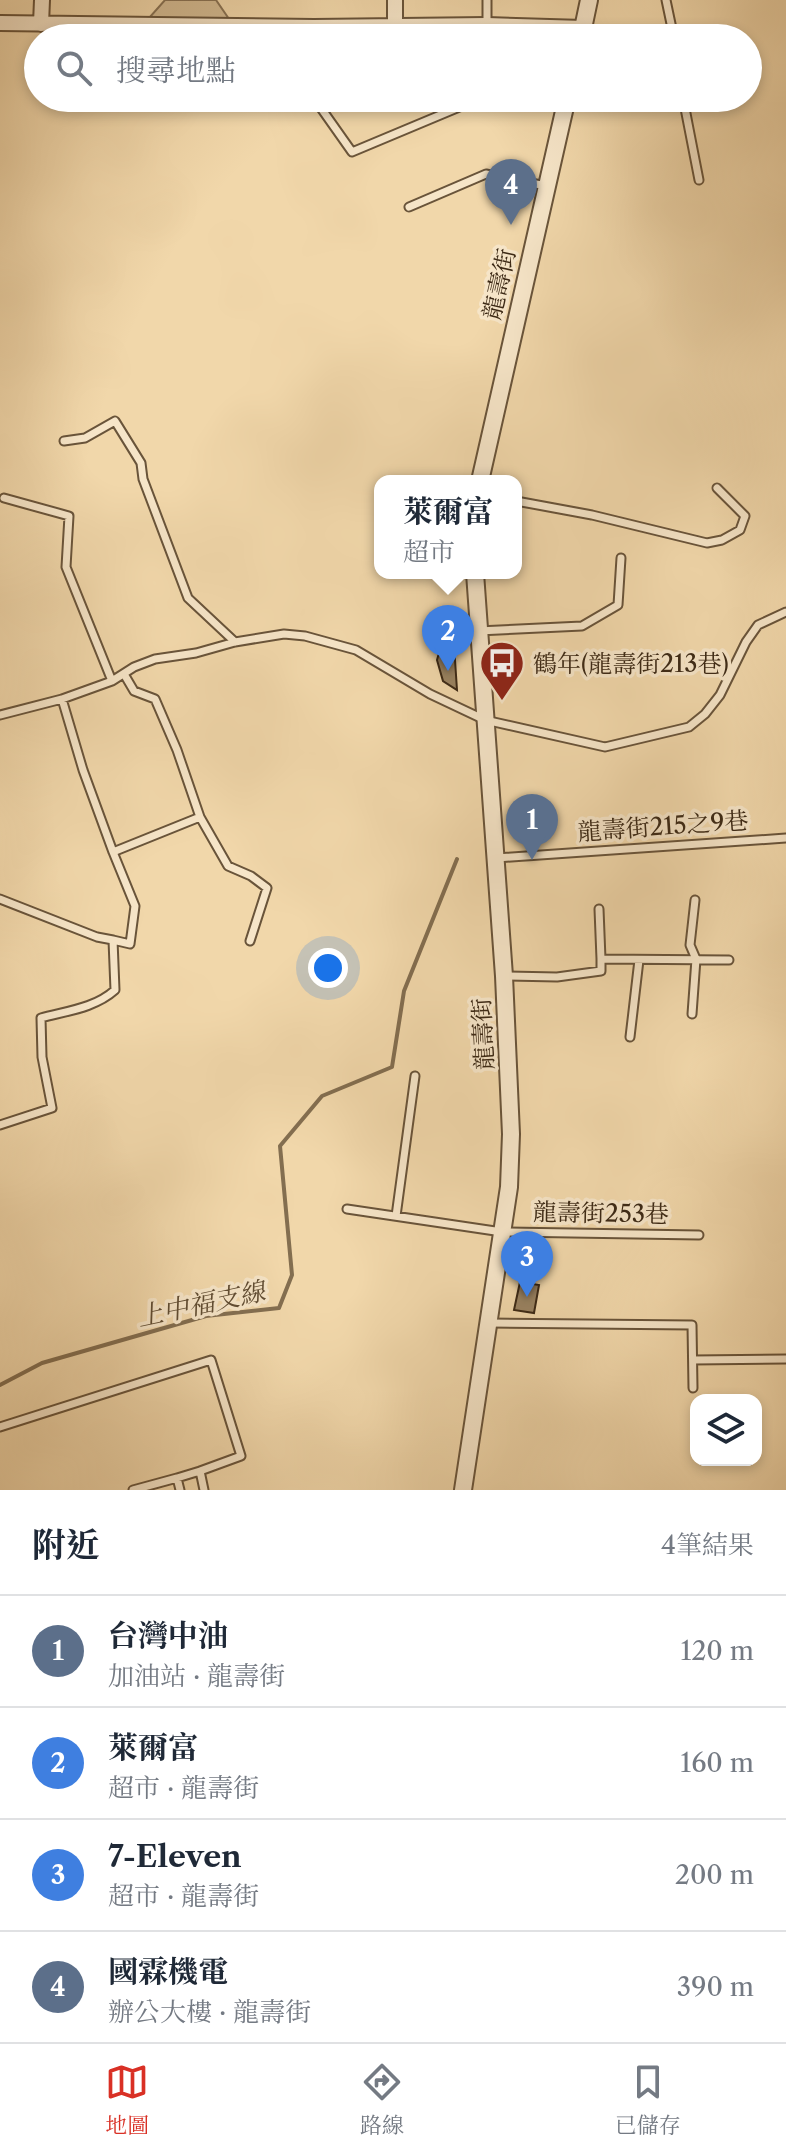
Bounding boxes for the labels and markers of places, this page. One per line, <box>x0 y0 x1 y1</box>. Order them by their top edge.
pin: 4 <box>485 159 537 225</box>
pin: 2 <box>422 605 474 671</box>
bus stop icon: 鶴年(龍壽街213巷) <box>478 639 526 702</box>
place label: 鶴年(龍壽街213巷) <box>533 649 729 678</box>
pin: 1 <box>506 794 558 860</box>
pin: 3 <box>501 1231 553 1297</box>

